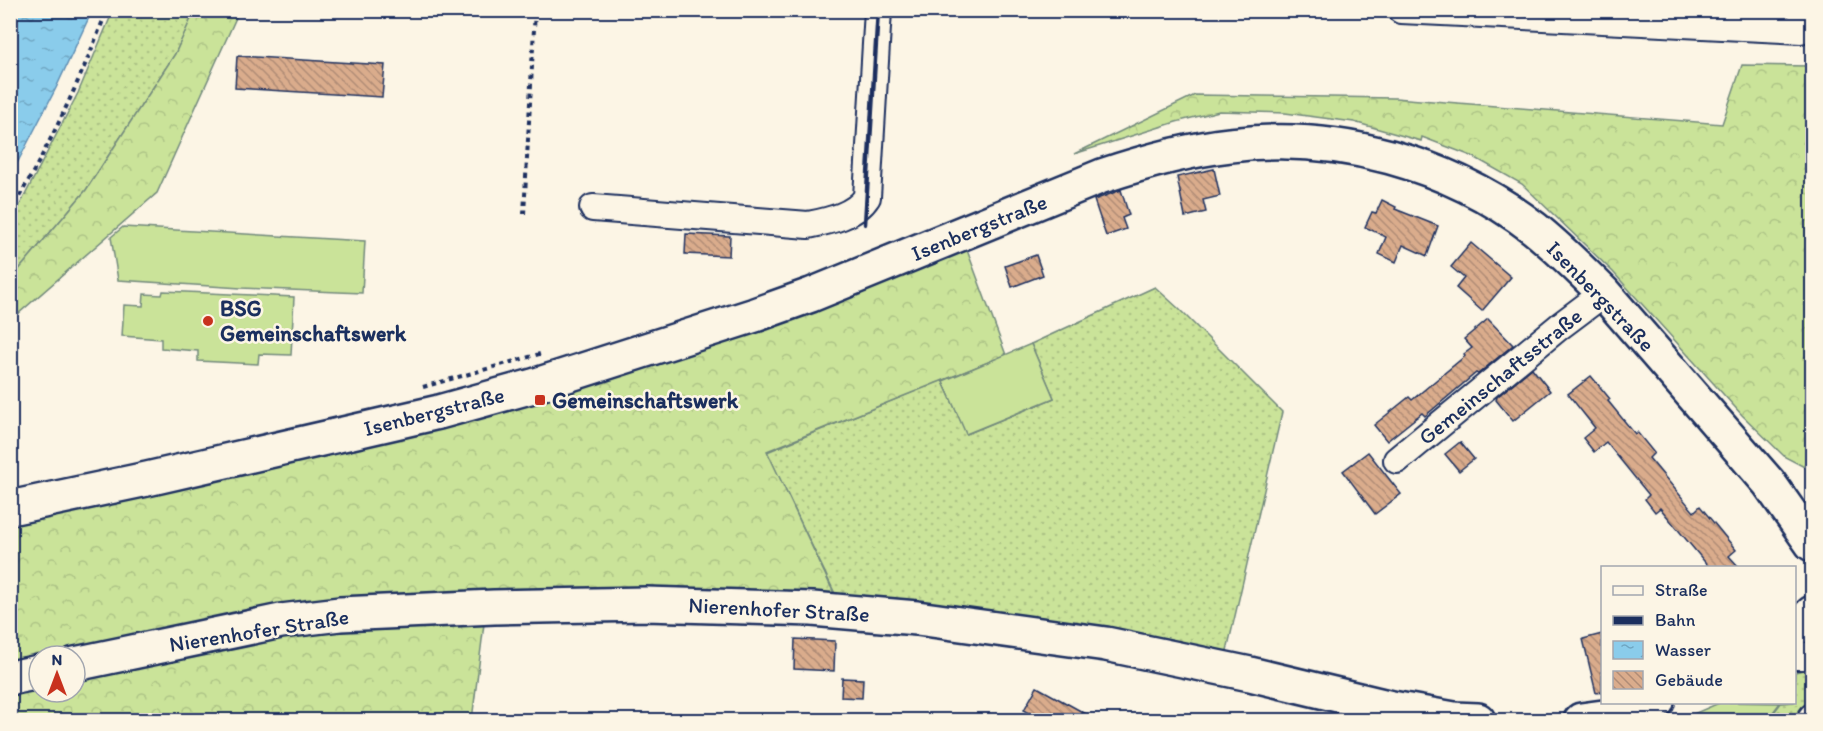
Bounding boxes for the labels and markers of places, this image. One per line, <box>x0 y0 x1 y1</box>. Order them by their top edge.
place label: BSG Gemeinschaftswerk <box>220 295 407 347</box>
marker: BSG Gemeinschaftswerk <box>201 314 215 328</box>
place label: Gemeinschaftswerk <box>552 387 739 414</box>
marker: Gemeinschaftswerk <box>533 393 547 407</box>

